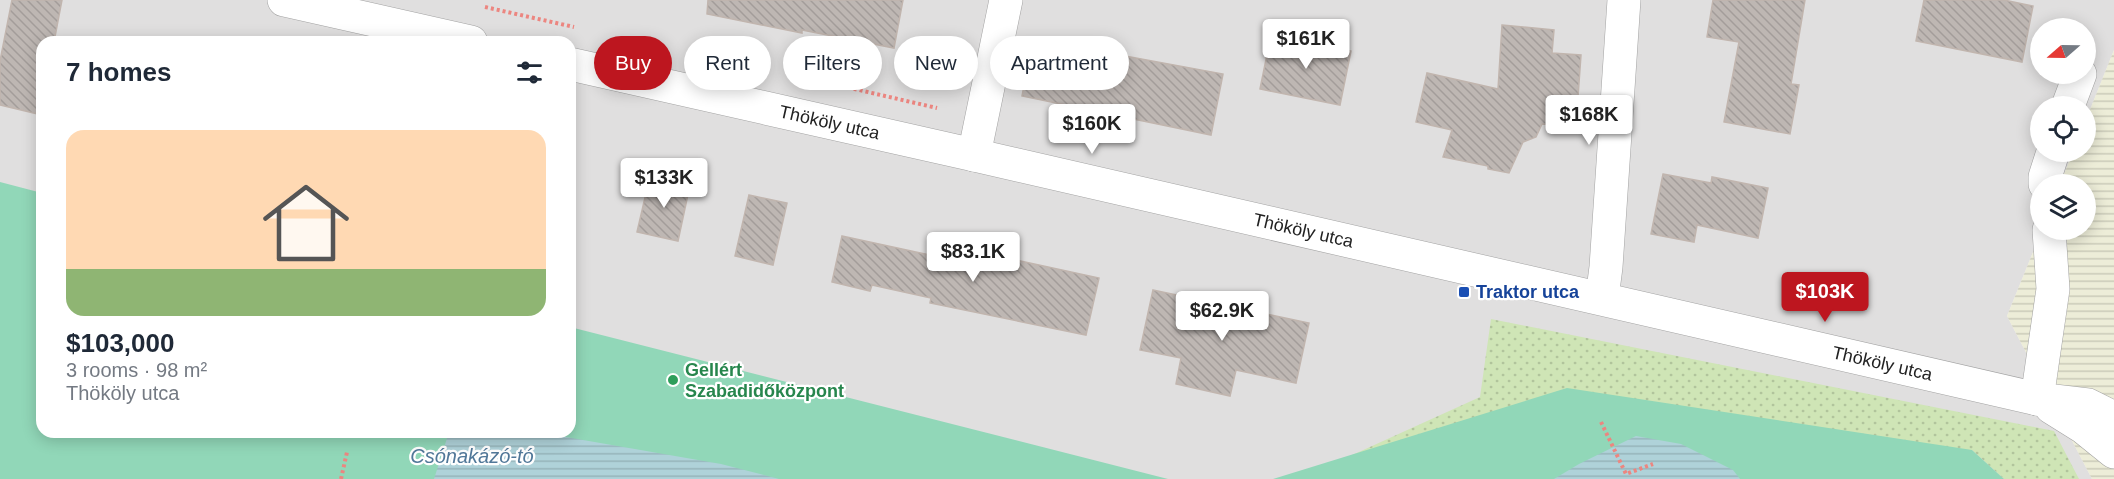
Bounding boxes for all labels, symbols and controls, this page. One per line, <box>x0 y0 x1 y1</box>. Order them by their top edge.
north arrow <box>2030 18 2096 84</box>
map controls <box>2030 18 2096 240</box>
pin: $161K <box>1264 19 1348 70</box>
text: $161K <box>1277 27 1335 49</box>
chip: Buy <box>594 36 672 90</box>
chip: Rent <box>684 36 771 90</box>
chip: Filters <box>783 36 882 90</box>
chip: New <box>894 36 978 90</box>
chip: Apartment <box>990 36 1129 90</box>
icon: filters <box>513 56 546 89</box>
text: 7 homes <box>66 57 172 87</box>
pin: $168K <box>1547 95 1631 146</box>
button: locate <box>2030 96 2096 162</box>
street label: Thököly utca <box>777 101 882 144</box>
text: $168K <box>1560 103 1618 125</box>
pin: $160K <box>1050 104 1134 155</box>
text: $160K <box>1063 112 1121 134</box>
pin: $133K <box>622 158 706 209</box>
text: $133K <box>635 166 693 188</box>
icon: home <box>252 169 360 277</box>
button: layers <box>2030 174 2096 240</box>
street label: Thököly utca <box>1251 209 1356 252</box>
pin: $83.1K <box>924 232 1022 283</box>
text: $83.1K <box>941 240 1005 262</box>
pin: $103K <box>1783 272 1867 323</box>
text: $103K <box>1796 280 1854 302</box>
place label: Traktor utca <box>1476 282 1580 302</box>
marker: Traktor utca <box>1457 285 1471 299</box>
pin: $62.9K <box>1173 291 1271 342</box>
text: $62.9K <box>1190 299 1254 321</box>
text: $103,000 <box>66 328 174 358</box>
street label: Thököly utca <box>1830 342 1935 385</box>
text: 3 rooms · 98 m² <box>66 359 207 381</box>
place label: Gellért Szabadidőközpont <box>685 360 844 401</box>
marker: Gellért Szabadidőközpont <box>666 373 680 387</box>
text: Thököly utca <box>66 382 179 404</box>
water label: Csónakázó-tó <box>410 445 534 467</box>

